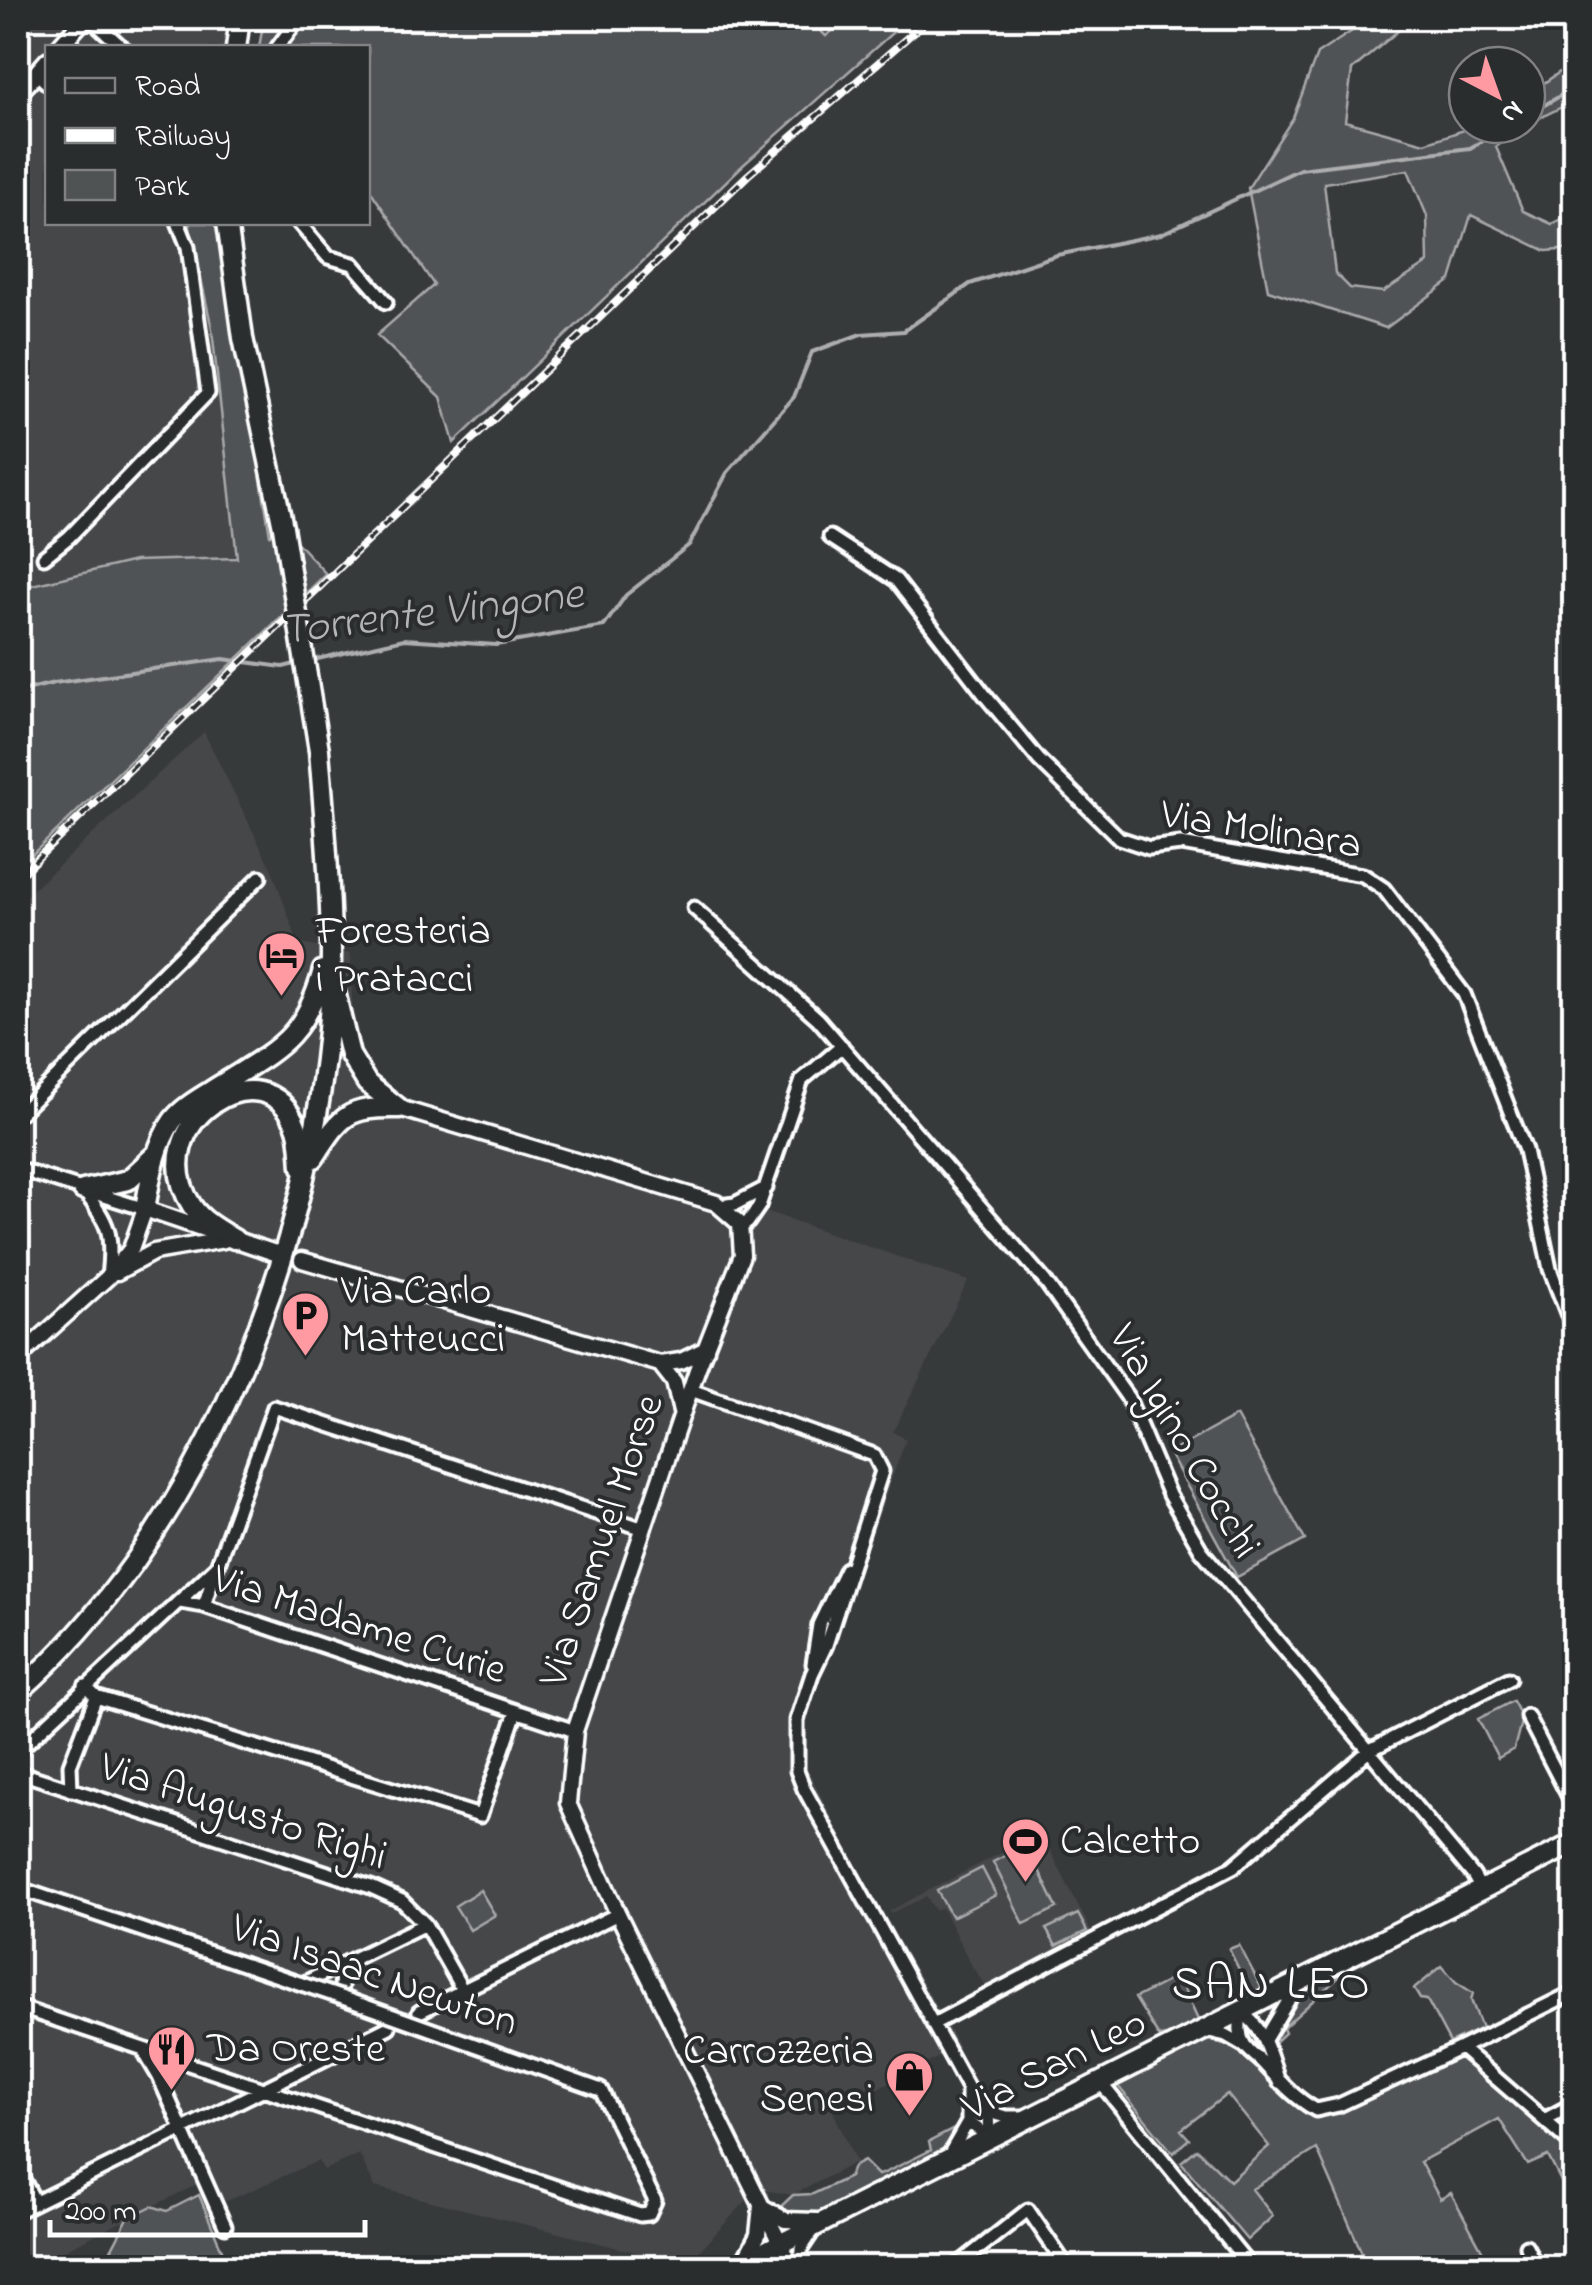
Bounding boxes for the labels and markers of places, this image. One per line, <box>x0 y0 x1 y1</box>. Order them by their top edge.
place label: Foresteria i Pratacci <box>315 902 491 1011</box>
hotel icon: Foresteria i Pratacci <box>255 930 307 998</box>
place label: Via Carlo Matteucci <box>340 1262 505 1371</box>
parking icon: Via Carlo Matteucci <box>280 1290 332 1358</box>
place label: Calcetto <box>1060 1812 1200 1873</box>
sports icon: Calcetto <box>999 1816 1051 1884</box>
place label: Da Oreste <box>206 2020 385 2081</box>
place label: Carrozzeria Senesi <box>683 2022 874 2131</box>
restaurant icon: Da Oreste <box>146 2024 198 2092</box>
shop icon: Carrozzeria Senesi <box>883 2050 935 2118</box>

